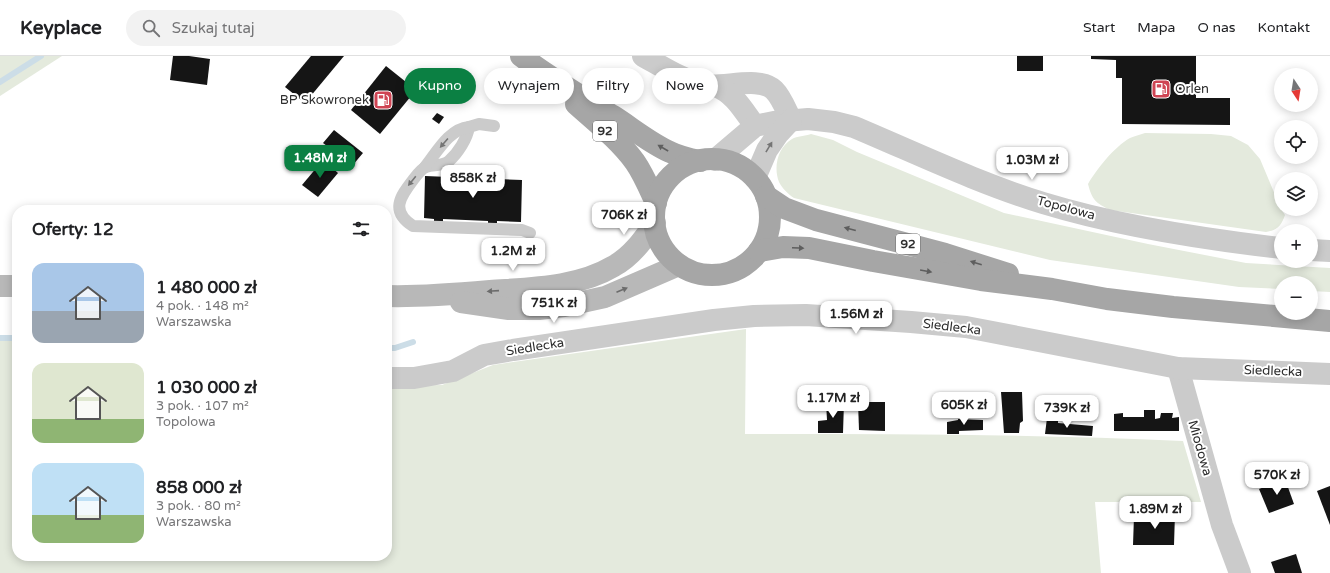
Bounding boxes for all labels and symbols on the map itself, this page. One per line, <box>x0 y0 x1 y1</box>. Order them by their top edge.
north arrow <box>1274 68 1318 112</box>
fuel station icon: Orlen <box>1150 78 1172 100</box>
place label: Orlen <box>1175 81 1209 97</box>
fuel station icon: BP Skowronek <box>372 89 394 111</box>
place label: BP Skowronek <box>280 92 369 108</box>
road number: 92 <box>593 121 617 141</box>
one-way arrow <box>440 137 449 148</box>
one-way arrow <box>766 141 773 153</box>
pin: 1.48M zł <box>279 145 361 179</box>
one-way arrow <box>657 145 669 152</box>
pin: 1.03M zł <box>991 147 1073 181</box>
pin: 858K zł <box>436 165 510 199</box>
one-way arrow <box>408 175 417 186</box>
street label: Topolowa <box>1035 193 1097 223</box>
pin: 706K zł <box>587 202 661 236</box>
one-way arrow <box>844 226 856 232</box>
road number: 92 <box>896 234 920 254</box>
pin: 1.2M zł <box>476 238 550 272</box>
one-way arrow <box>792 245 805 251</box>
one-way arrow <box>969 260 981 266</box>
one-way arrow <box>920 268 932 274</box>
one-way arrow <box>487 287 499 294</box>
one-way arrow <box>616 287 627 293</box>
pin: 751K zł <box>517 290 591 324</box>
pin: 1.56M zł <box>815 301 897 335</box>
street label: Siedlecka <box>922 315 982 339</box>
street label: Siedlecka <box>505 335 565 359</box>
street label: Siedlecka <box>1243 362 1303 380</box>
pin: 1.17M zł <box>792 385 874 419</box>
pin: 605K zł <box>927 392 1001 426</box>
pin: 739K zł <box>1030 395 1104 429</box>
street label: Miodowa <box>1184 418 1216 478</box>
pin: 570K zł <box>1240 462 1314 496</box>
pin: 1.89M zł <box>1114 496 1196 530</box>

